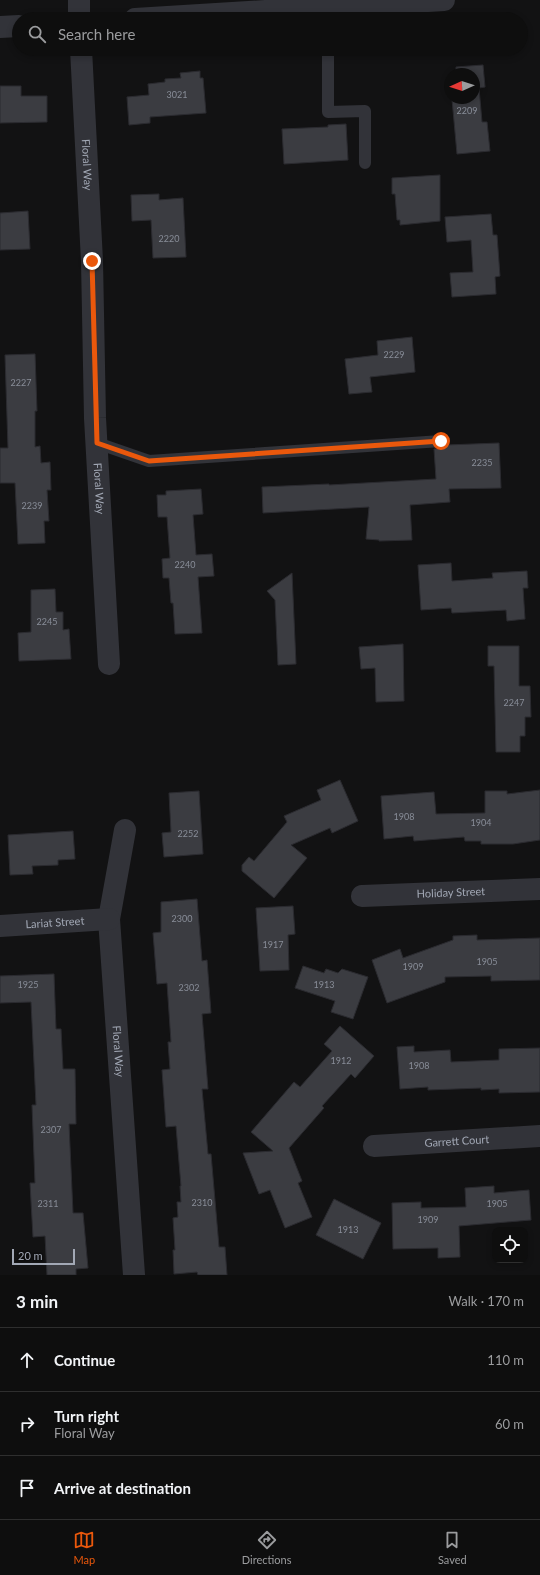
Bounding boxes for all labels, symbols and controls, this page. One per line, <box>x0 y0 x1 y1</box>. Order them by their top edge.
search box <box>12 12 528 56</box>
icon: search <box>26 23 48 45</box>
text: Search here <box>58 25 135 43</box>
north arrow <box>444 68 480 104</box>
house number: 3021 <box>167 89 187 100</box>
house number: 2209 <box>457 105 477 116</box>
street label: Floral Way <box>80 139 95 191</box>
house number: 2220 <box>159 233 179 244</box>
route end <box>83 252 101 270</box>
house number: 2229 <box>384 349 404 360</box>
house number: 2227 <box>11 377 31 388</box>
route start <box>432 432 450 450</box>
house number: 2235 <box>472 457 492 468</box>
street label: Floral Way <box>92 462 107 515</box>
house number: 2239 <box>22 500 42 511</box>
house number: 2240 <box>175 559 195 570</box>
house number: 2245 <box>37 616 57 627</box>
house number: 2247 <box>504 697 524 708</box>
house number: 1908 <box>394 811 414 822</box>
house number: 1904 <box>471 817 491 828</box>
house number: 2252 <box>178 828 198 839</box>
street label: Holiday Street <box>416 884 485 900</box>
house number: 2300 <box>172 913 192 924</box>
street label: Lariat Street <box>25 914 85 930</box>
house number: 1917 <box>263 939 283 950</box>
house number: 1905 <box>477 956 497 967</box>
house number: 1909 <box>403 961 423 972</box>
house number: 1925 <box>18 979 38 990</box>
house number: 1913 <box>314 979 334 990</box>
house number: 2302 <box>179 982 199 993</box>
street label: Floral Way <box>110 1025 127 1078</box>
house number: 1912 <box>331 1055 351 1066</box>
house number: 1908 <box>409 1060 429 1071</box>
house number: 2307 <box>41 1124 61 1135</box>
street label: Garrett Court <box>424 1132 490 1149</box>
house number: 2310 <box>192 1197 212 1208</box>
house number: 2311 <box>38 1198 58 1209</box>
house number: 1905 <box>487 1198 507 1209</box>
house number: 1909 <box>418 1214 438 1225</box>
house number: 1913 <box>338 1224 358 1235</box>
map controls <box>492 1227 528 1263</box>
button: locate <box>492 1227 528 1263</box>
scale bar <box>12 1247 75 1266</box>
text: 20 m <box>18 1249 43 1262</box>
text: 3 min <box>16 1291 58 1312</box>
text: Walk · 170 m <box>448 1293 524 1309</box>
icon: ahead <box>16 1349 38 1371</box>
text: Continue <box>54 1351 115 1369</box>
text: 110 m <box>487 1352 524 1368</box>
text: Turn right <box>54 1407 119 1425</box>
icon: right <box>16 1413 38 1435</box>
text: 60 m <box>495 1416 524 1432</box>
text: Floral Way <box>54 1425 115 1441</box>
icon: arrive <box>16 1477 38 1499</box>
text: Arrive at destination <box>54 1479 191 1497</box>
tab: Map <box>73 1529 95 1566</box>
tab: Directions <box>242 1529 291 1566</box>
tab: Saved <box>438 1529 467 1566</box>

